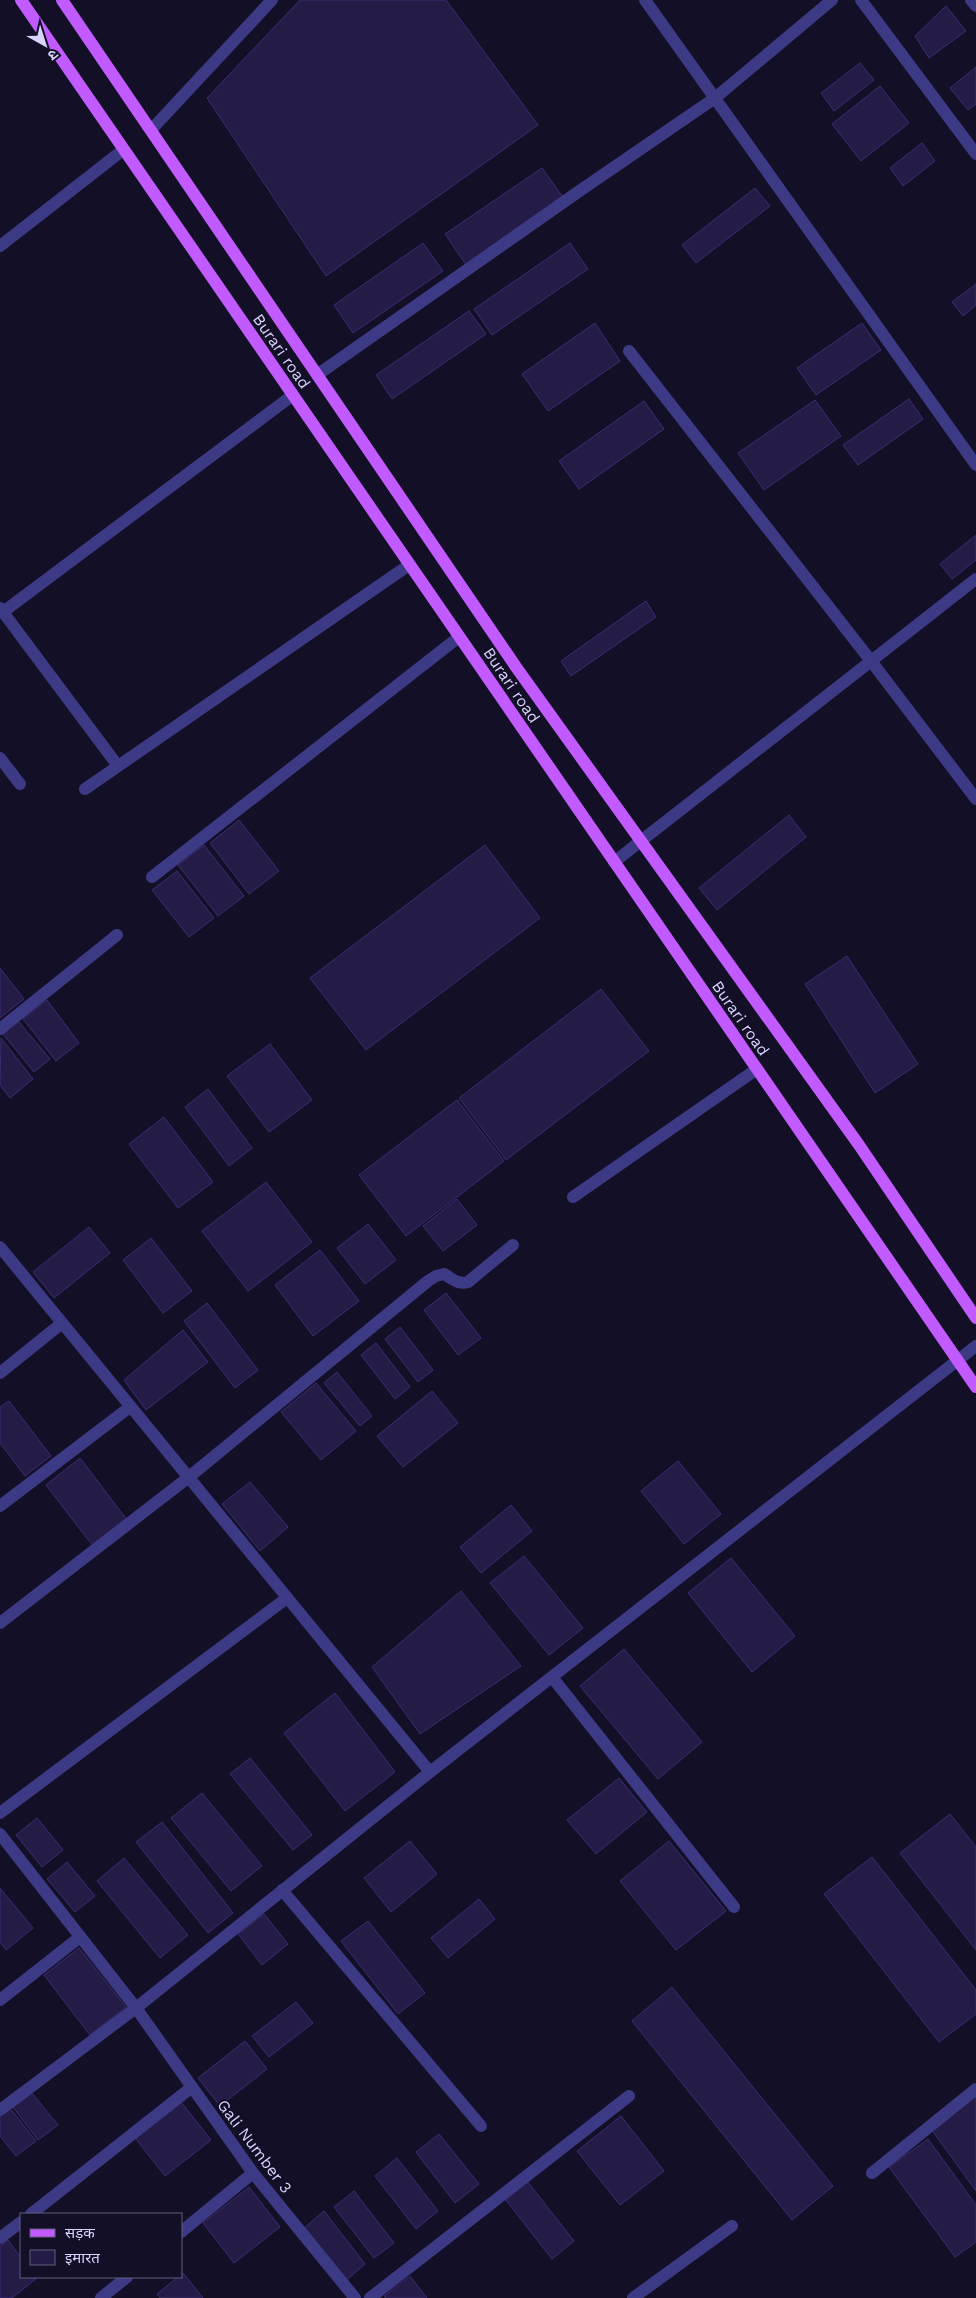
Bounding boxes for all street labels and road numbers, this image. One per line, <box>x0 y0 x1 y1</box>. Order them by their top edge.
street label: Burari road <box>249 310 314 392</box>
street label: Burari road <box>479 644 544 727</box>
street label: Burari road <box>708 977 773 1059</box>
street label: Gali Number 3 <box>213 2096 296 2197</box>

